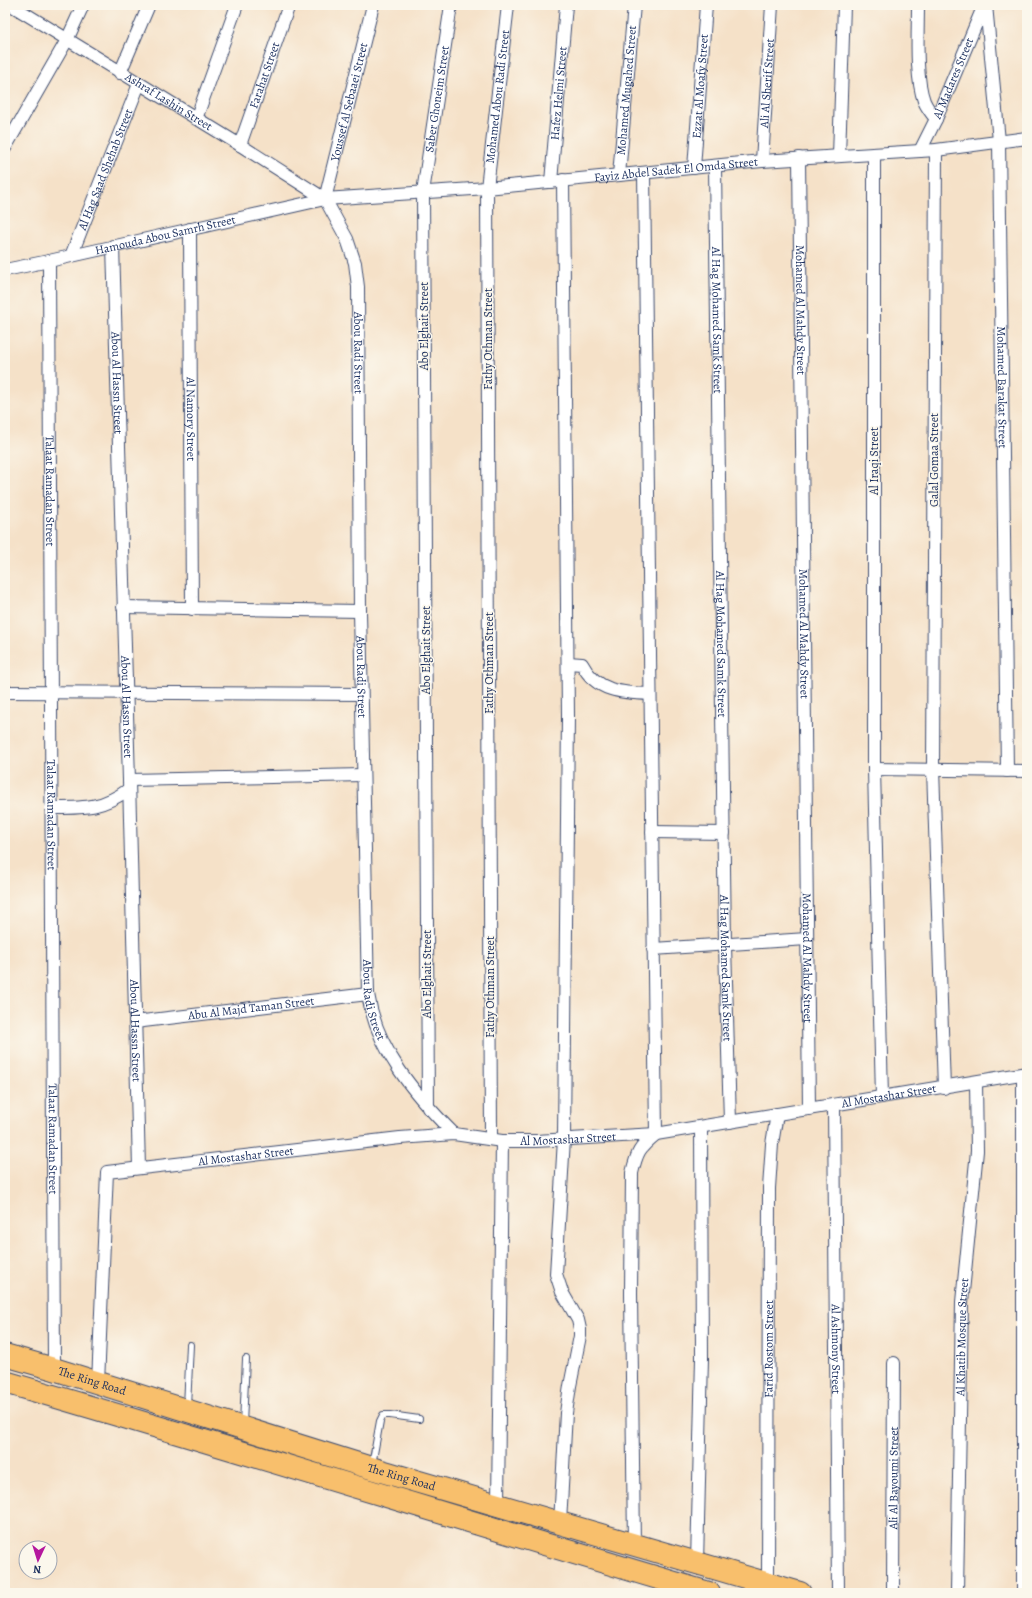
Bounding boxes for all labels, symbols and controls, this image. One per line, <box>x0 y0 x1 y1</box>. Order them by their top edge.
street label: Mohamed Mugahed Street <box>613 25 640 156</box>
street label: Mohamed Abou Radi Street <box>482 29 513 164</box>
street label: Ezzat Al Moafy Street <box>688 33 712 139</box>
street label: Al Madares Street <box>929 35 977 122</box>
street label: Ali Al Sherif Street <box>756 38 778 129</box>
street label: Farahat Street <box>245 40 283 110</box>
street label: Youssef Al Sebaaei Street <box>326 41 371 164</box>
street label: Saber Ghoneim Street <box>421 45 453 154</box>
street label: Hafez Helmi Street <box>547 46 570 141</box>
street label: Ashraf Lashin Street <box>121 68 216 134</box>
street label: Al Hag Saad Shehab Street <box>74 106 136 233</box>
street label: Fayiz Abdel Sadek El Omda Street <box>593 153 759 185</box>
street label: Hamouda Abou Samrh Street <box>93 211 237 258</box>
street label: Mohamed Al Mahdy Street <box>792 245 809 375</box>
street label: Al Hag Mohamed Samk Street <box>708 246 726 393</box>
street label: Abo Elghait Street <box>416 282 432 371</box>
street label: Fathy Othman Street <box>480 288 496 390</box>
street label: Abou Radi Street <box>350 311 367 394</box>
street label: Mohamed Barakat Street <box>993 326 1011 449</box>
street label: Abou Al Hassn Street <box>108 330 127 434</box>
street label: Al Namory Street <box>183 376 199 461</box>
street label: Galal Gomaa Street <box>926 413 942 507</box>
street label: Al Iraqi Street <box>866 427 882 496</box>
street label: Talaat Ramadan Street <box>42 436 58 547</box>
street label: Mohamed Al Mahdy Street <box>795 569 813 699</box>
street label: Al Hag Mohamed Samk Street <box>712 570 730 717</box>
street label: Abo Elghait Street <box>418 606 434 695</box>
street label: Fathy Othman Street <box>481 612 497 714</box>
street label: Abou Radi Street <box>352 634 370 718</box>
street label: Abou Al Hassn Street <box>117 654 136 758</box>
street label: Talaat Ramadan Street <box>43 760 60 871</box>
street label: Al Hag Mohamed Samk Street <box>716 893 736 1042</box>
street label: Mohamed Al Mahdy Street <box>799 893 816 1023</box>
street label: Abo Elghait Street <box>419 930 435 1019</box>
street label: Fathy Othman Street <box>482 936 498 1038</box>
street label: Abou Radi Street <box>359 958 389 1043</box>
street label: Abou Al Hassn Street <box>126 978 145 1082</box>
street label: Abu Al Majd Taman Street <box>186 993 315 1024</box>
street label: Al Mostashar Street <box>839 1080 937 1112</box>
street label: Talaat Ramadan Street <box>45 1084 61 1195</box>
street label: Al Mostashar Street <box>519 1128 616 1149</box>
street label: Al Mostashar Street <box>196 1142 294 1169</box>
street label: Al Khatib Mosque Street <box>952 1277 972 1397</box>
street label: Farid Rostom Street <box>760 1300 777 1398</box>
street label: Al Ashmony Street <box>828 1303 844 1394</box>
street label: The Ring Road <box>56 1363 129 1399</box>
street label: Ali Al Bayoumi Street <box>885 1426 902 1531</box>
street label: The Ring Road <box>366 1459 438 1495</box>
north arrow <box>18 1540 58 1580</box>
text: N <box>33 1562 42 1577</box>

